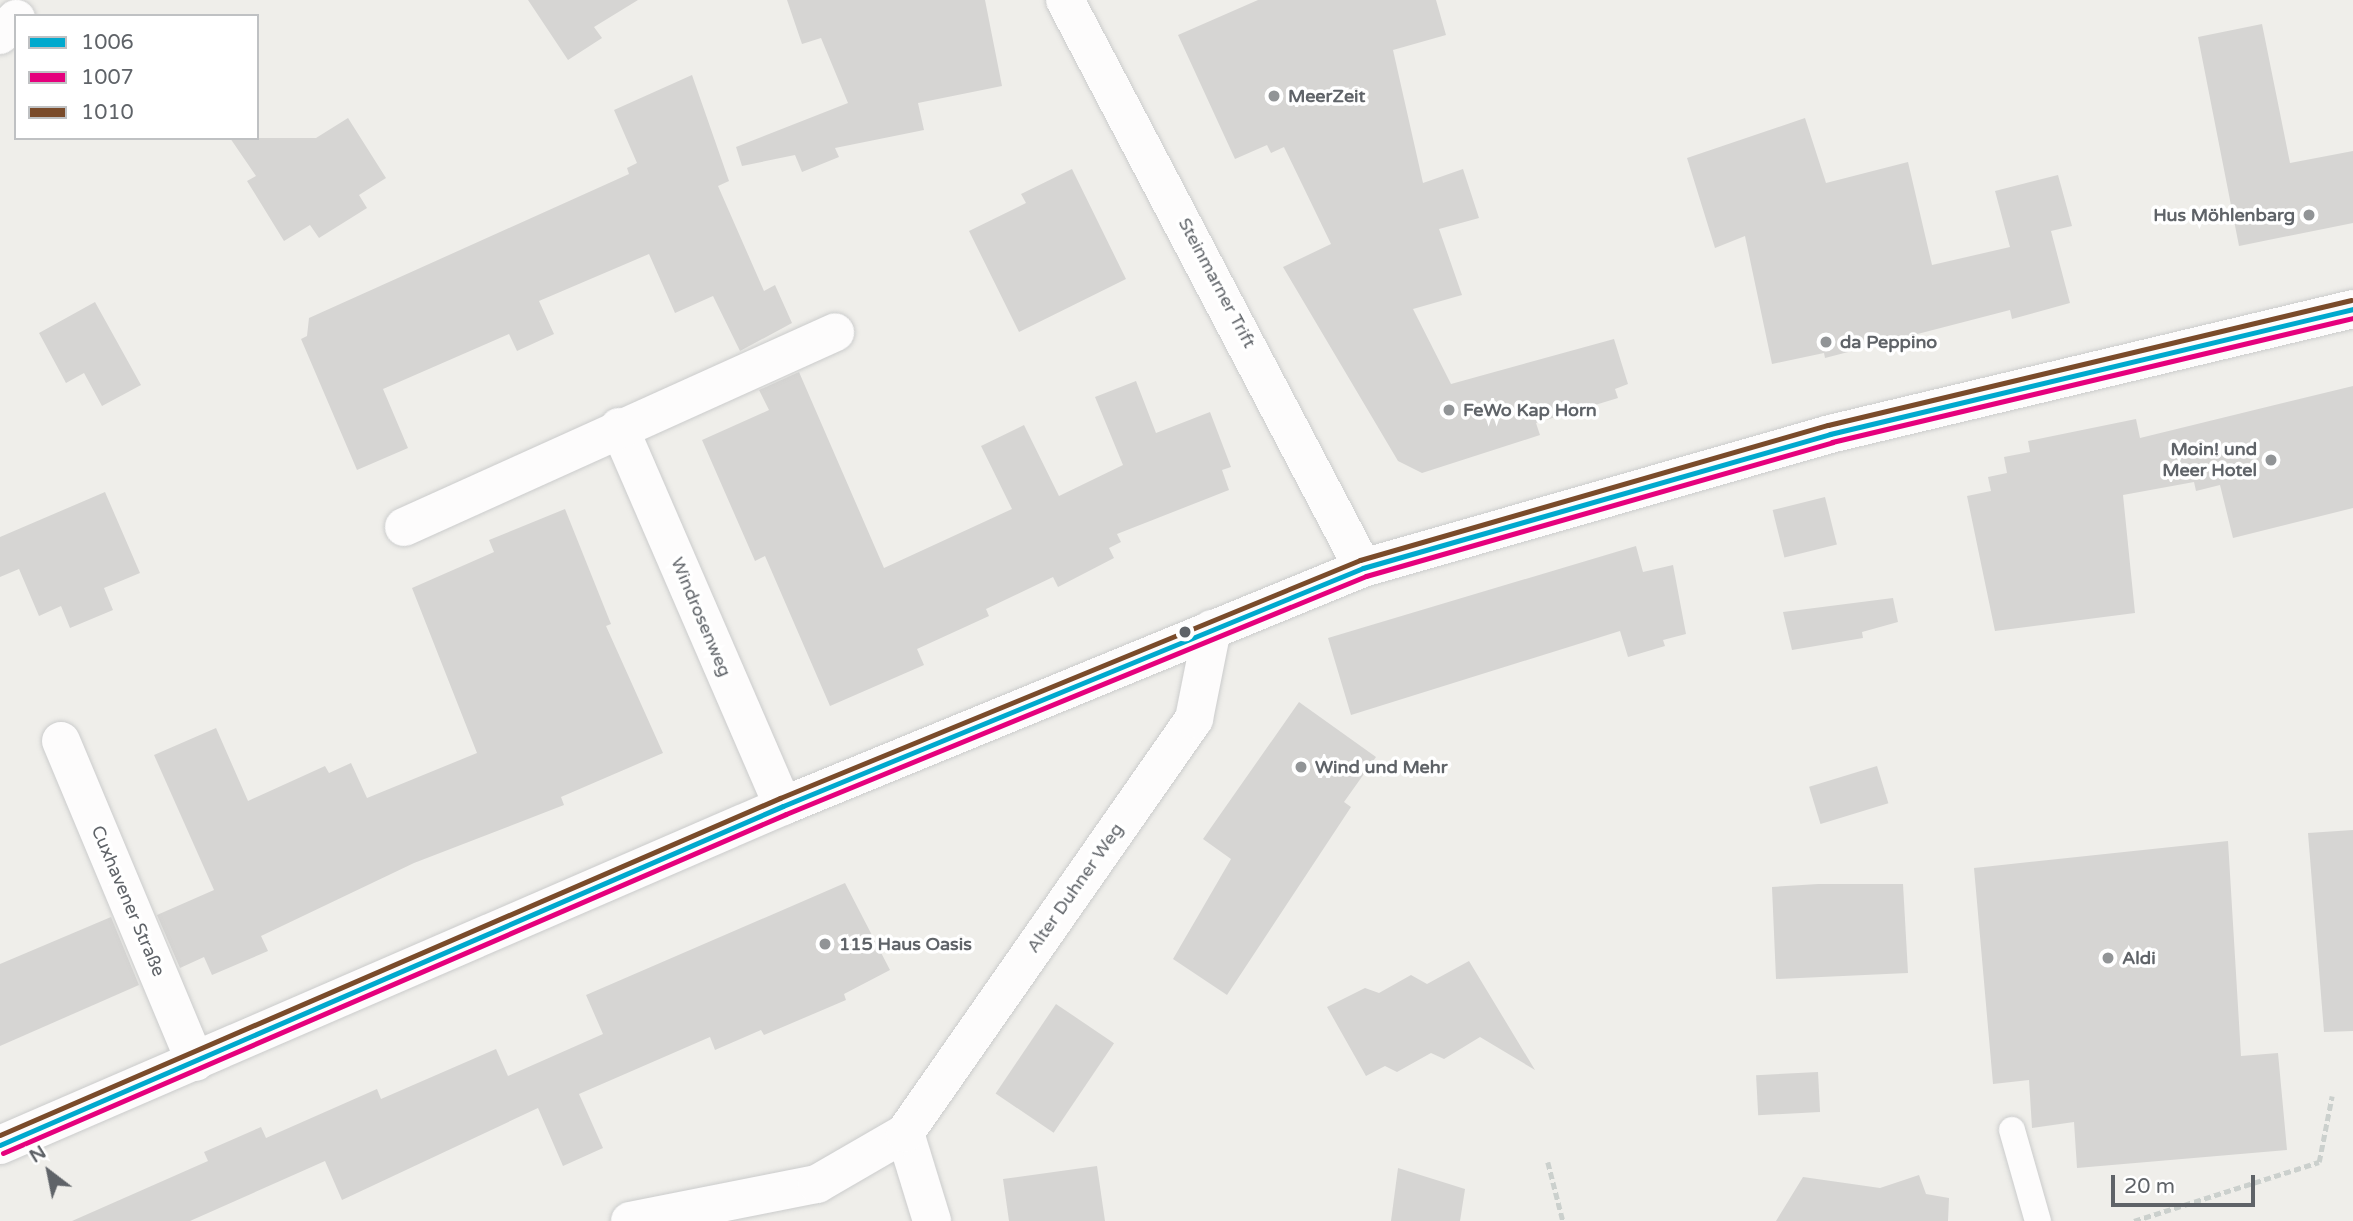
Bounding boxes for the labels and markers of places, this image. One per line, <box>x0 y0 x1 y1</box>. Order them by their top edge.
place label: MeerZeit <box>1288 85 1365 107</box>
marker: MeerZeit <box>1266 88 1282 104</box>
place label: Hus Möhlenbarg <box>2153 204 2295 226</box>
marker: Hus Möhlenbarg <box>2301 207 2317 223</box>
place label: da Peppino <box>1840 331 1937 353</box>
marker: da Peppino <box>1818 334 1834 350</box>
place label: FeWo Kap Horn <box>1463 399 1597 421</box>
marker: FeWo Kap Horn <box>1441 402 1457 418</box>
place label: Moin! und Meer Hotel <box>2162 439 2257 482</box>
marker: Moin! und Meer Hotel <box>2263 452 2279 468</box>
unlabelled marker <box>1178 625 1192 639</box>
place label: Wind und Mehr <box>1315 756 1448 778</box>
marker: Wind und Mehr <box>1293 759 1309 775</box>
place label: 115 Haus Oasis <box>839 933 972 955</box>
marker: 115 Haus Oasis <box>817 936 833 952</box>
place label: Aldi <box>2122 947 2156 969</box>
marker: Aldi <box>2100 950 2116 966</box>

